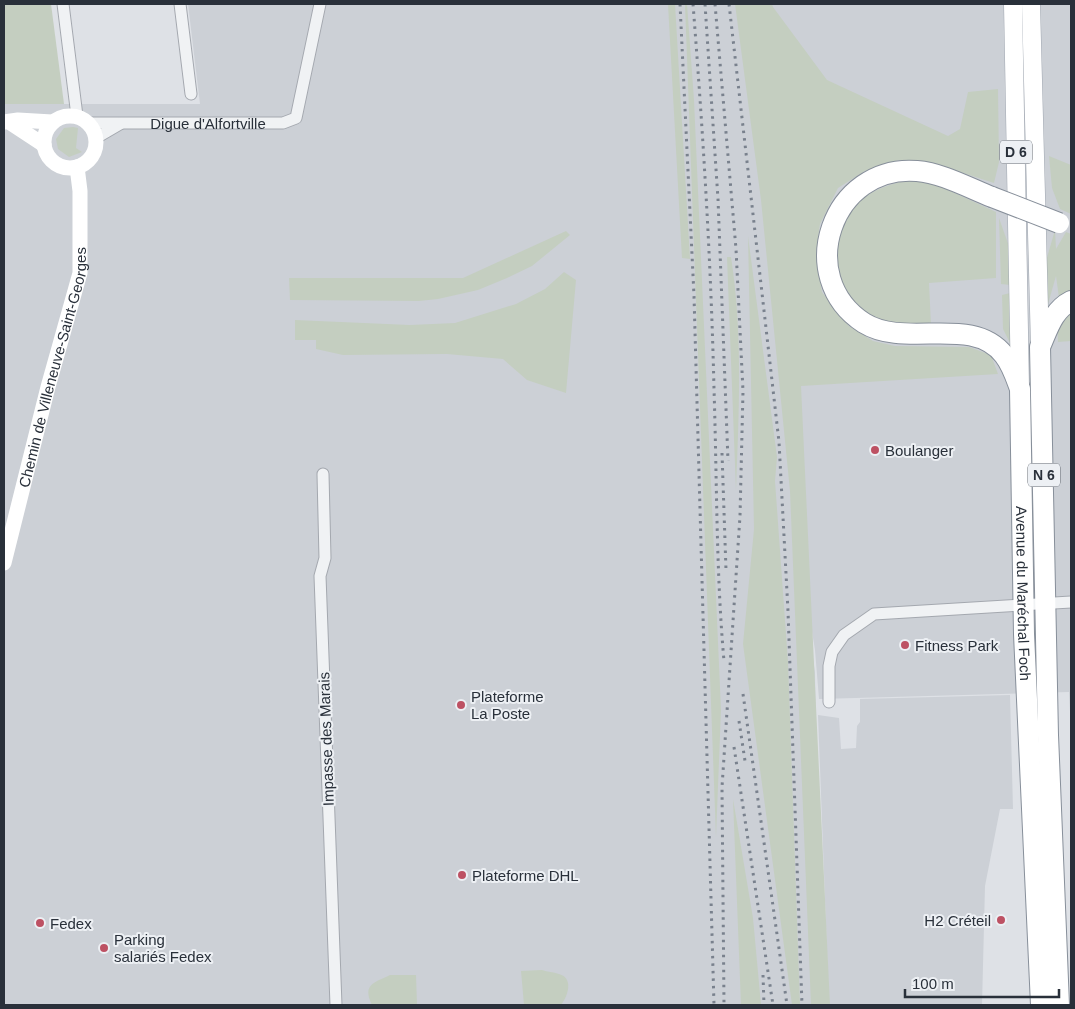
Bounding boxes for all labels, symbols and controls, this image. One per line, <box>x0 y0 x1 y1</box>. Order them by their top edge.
street label: Digue d'Alfortville <box>150 115 266 132</box>
road number: D 6 <box>1000 140 1032 163</box>
street label: Chemin de Villeneuve-Saint-Georges <box>15 247 89 489</box>
place label: Boulanger <box>885 442 953 459</box>
marker: Boulanger <box>869 444 881 456</box>
road number: N 6 <box>1028 464 1060 486</box>
street label: Avenue du Maréchal Foch <box>1013 506 1035 681</box>
place label: Fitness Park <box>915 637 999 654</box>
marker: Fitness Park <box>899 639 911 651</box>
street label: Impasse des Marais <box>315 672 337 806</box>
place label: Plateforme La Poste <box>471 688 544 722</box>
marker: Plateforme La Poste <box>455 699 467 711</box>
place label: Plateforme DHL <box>472 867 579 884</box>
marker: Plateforme DHL <box>456 869 468 881</box>
place label: H2 Créteil <box>924 912 991 929</box>
marker: H2 Créteil <box>995 914 1007 926</box>
place label: Fedex <box>50 915 92 932</box>
marker: Fedex <box>34 917 46 929</box>
place label: Parking salariés Fedex <box>114 931 212 965</box>
marker: Parking salariés Fedex <box>98 942 110 954</box>
scale bar <box>905 966 1059 998</box>
text: 100 m <box>912 975 954 992</box>

